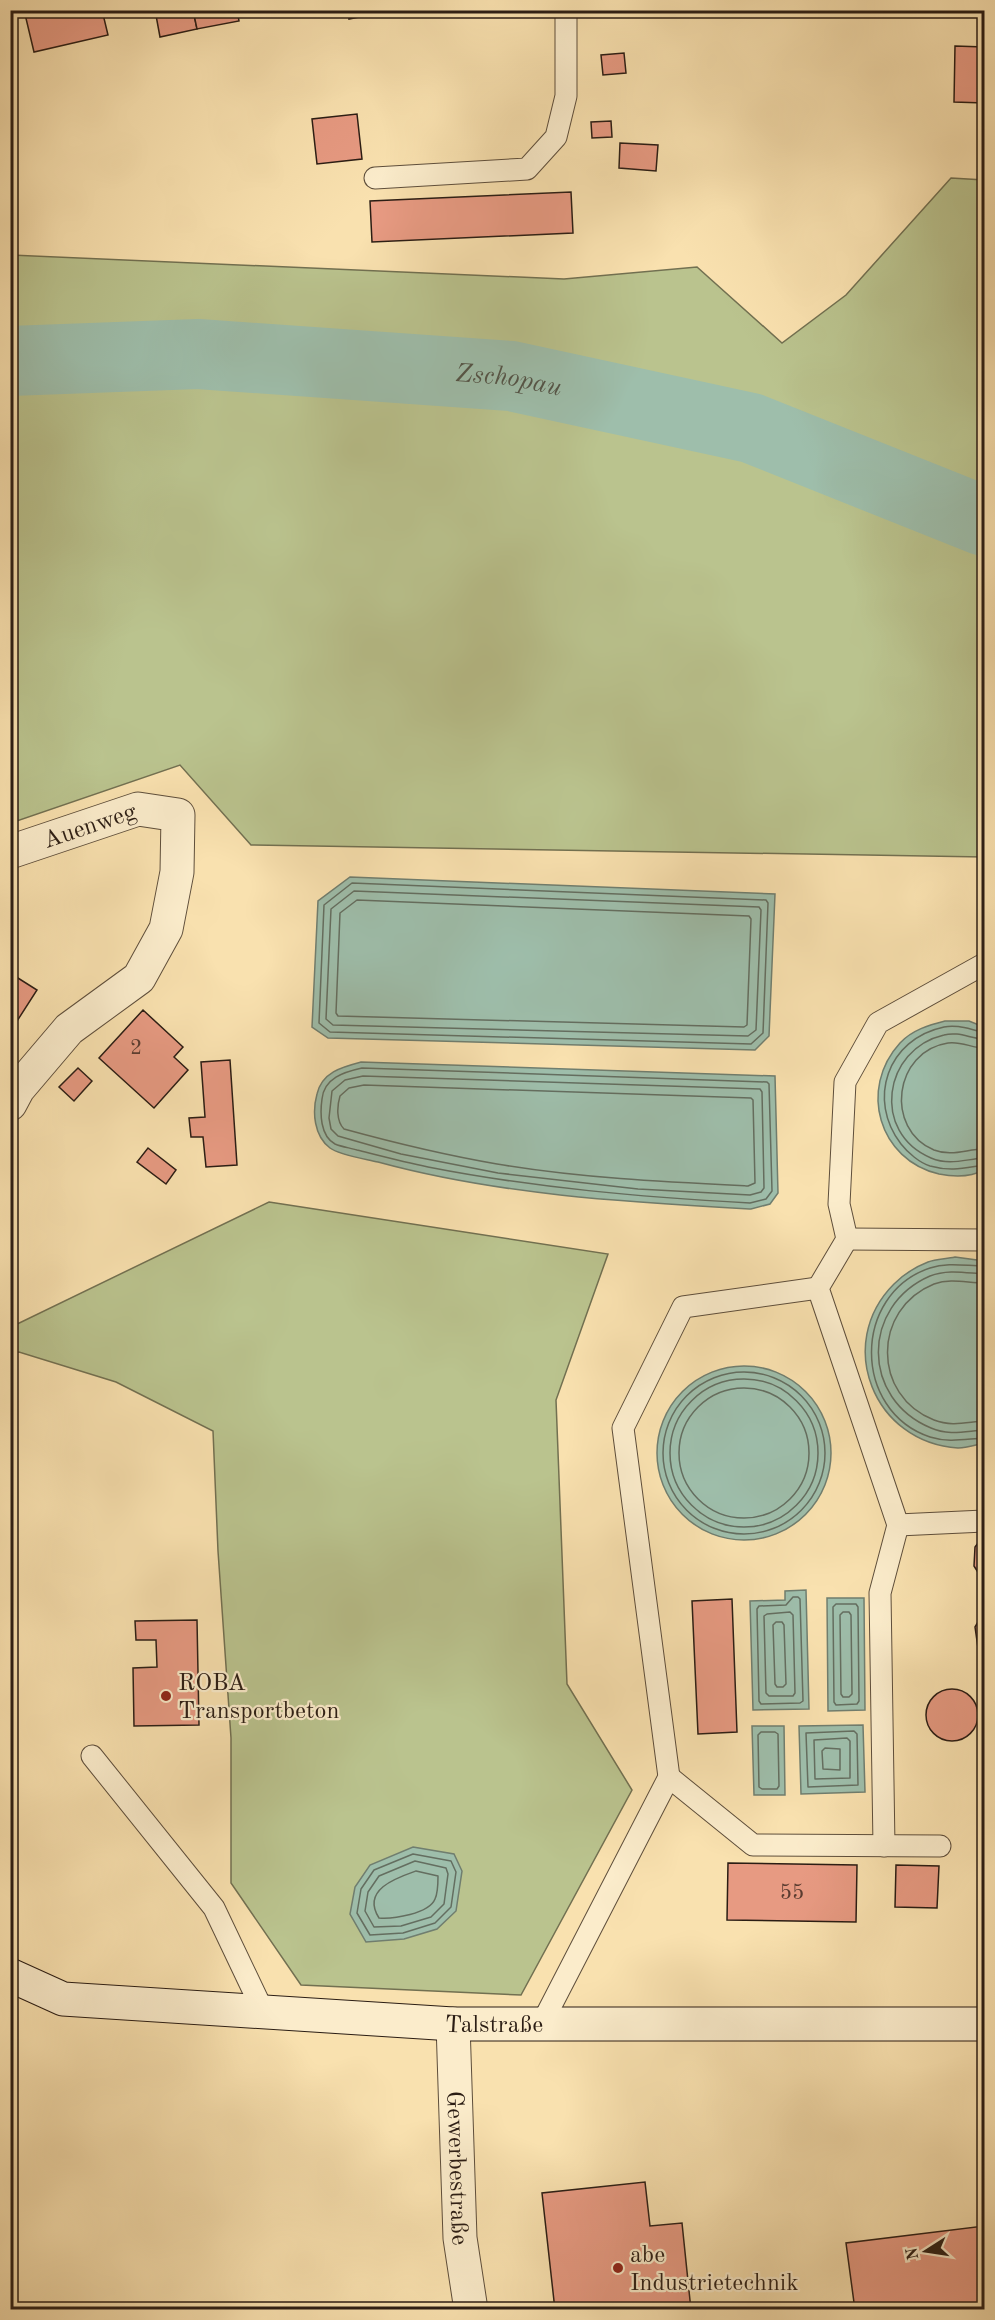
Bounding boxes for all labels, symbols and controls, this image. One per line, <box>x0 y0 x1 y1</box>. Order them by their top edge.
water label: Zschopau <box>454 361 564 402</box>
street label: Auenweg <box>41 800 140 854</box>
house number: 2 <box>130 1038 142 1059</box>
place label: ROBA Transportbeton <box>178 1672 339 1724</box>
marker: ROBA Transportbeton <box>159 1689 173 1703</box>
house number: 55 <box>780 1883 804 1904</box>
street label: Talstraße <box>444 2013 543 2038</box>
street label: Gewerbestraße <box>441 2091 471 2247</box>
north arrow <box>896 2221 956 2281</box>
place label: abe Industrietechnik <box>630 2244 799 2296</box>
text: N <box>904 2245 922 2261</box>
marker: abe Industrietechnik <box>611 2261 625 2275</box>

